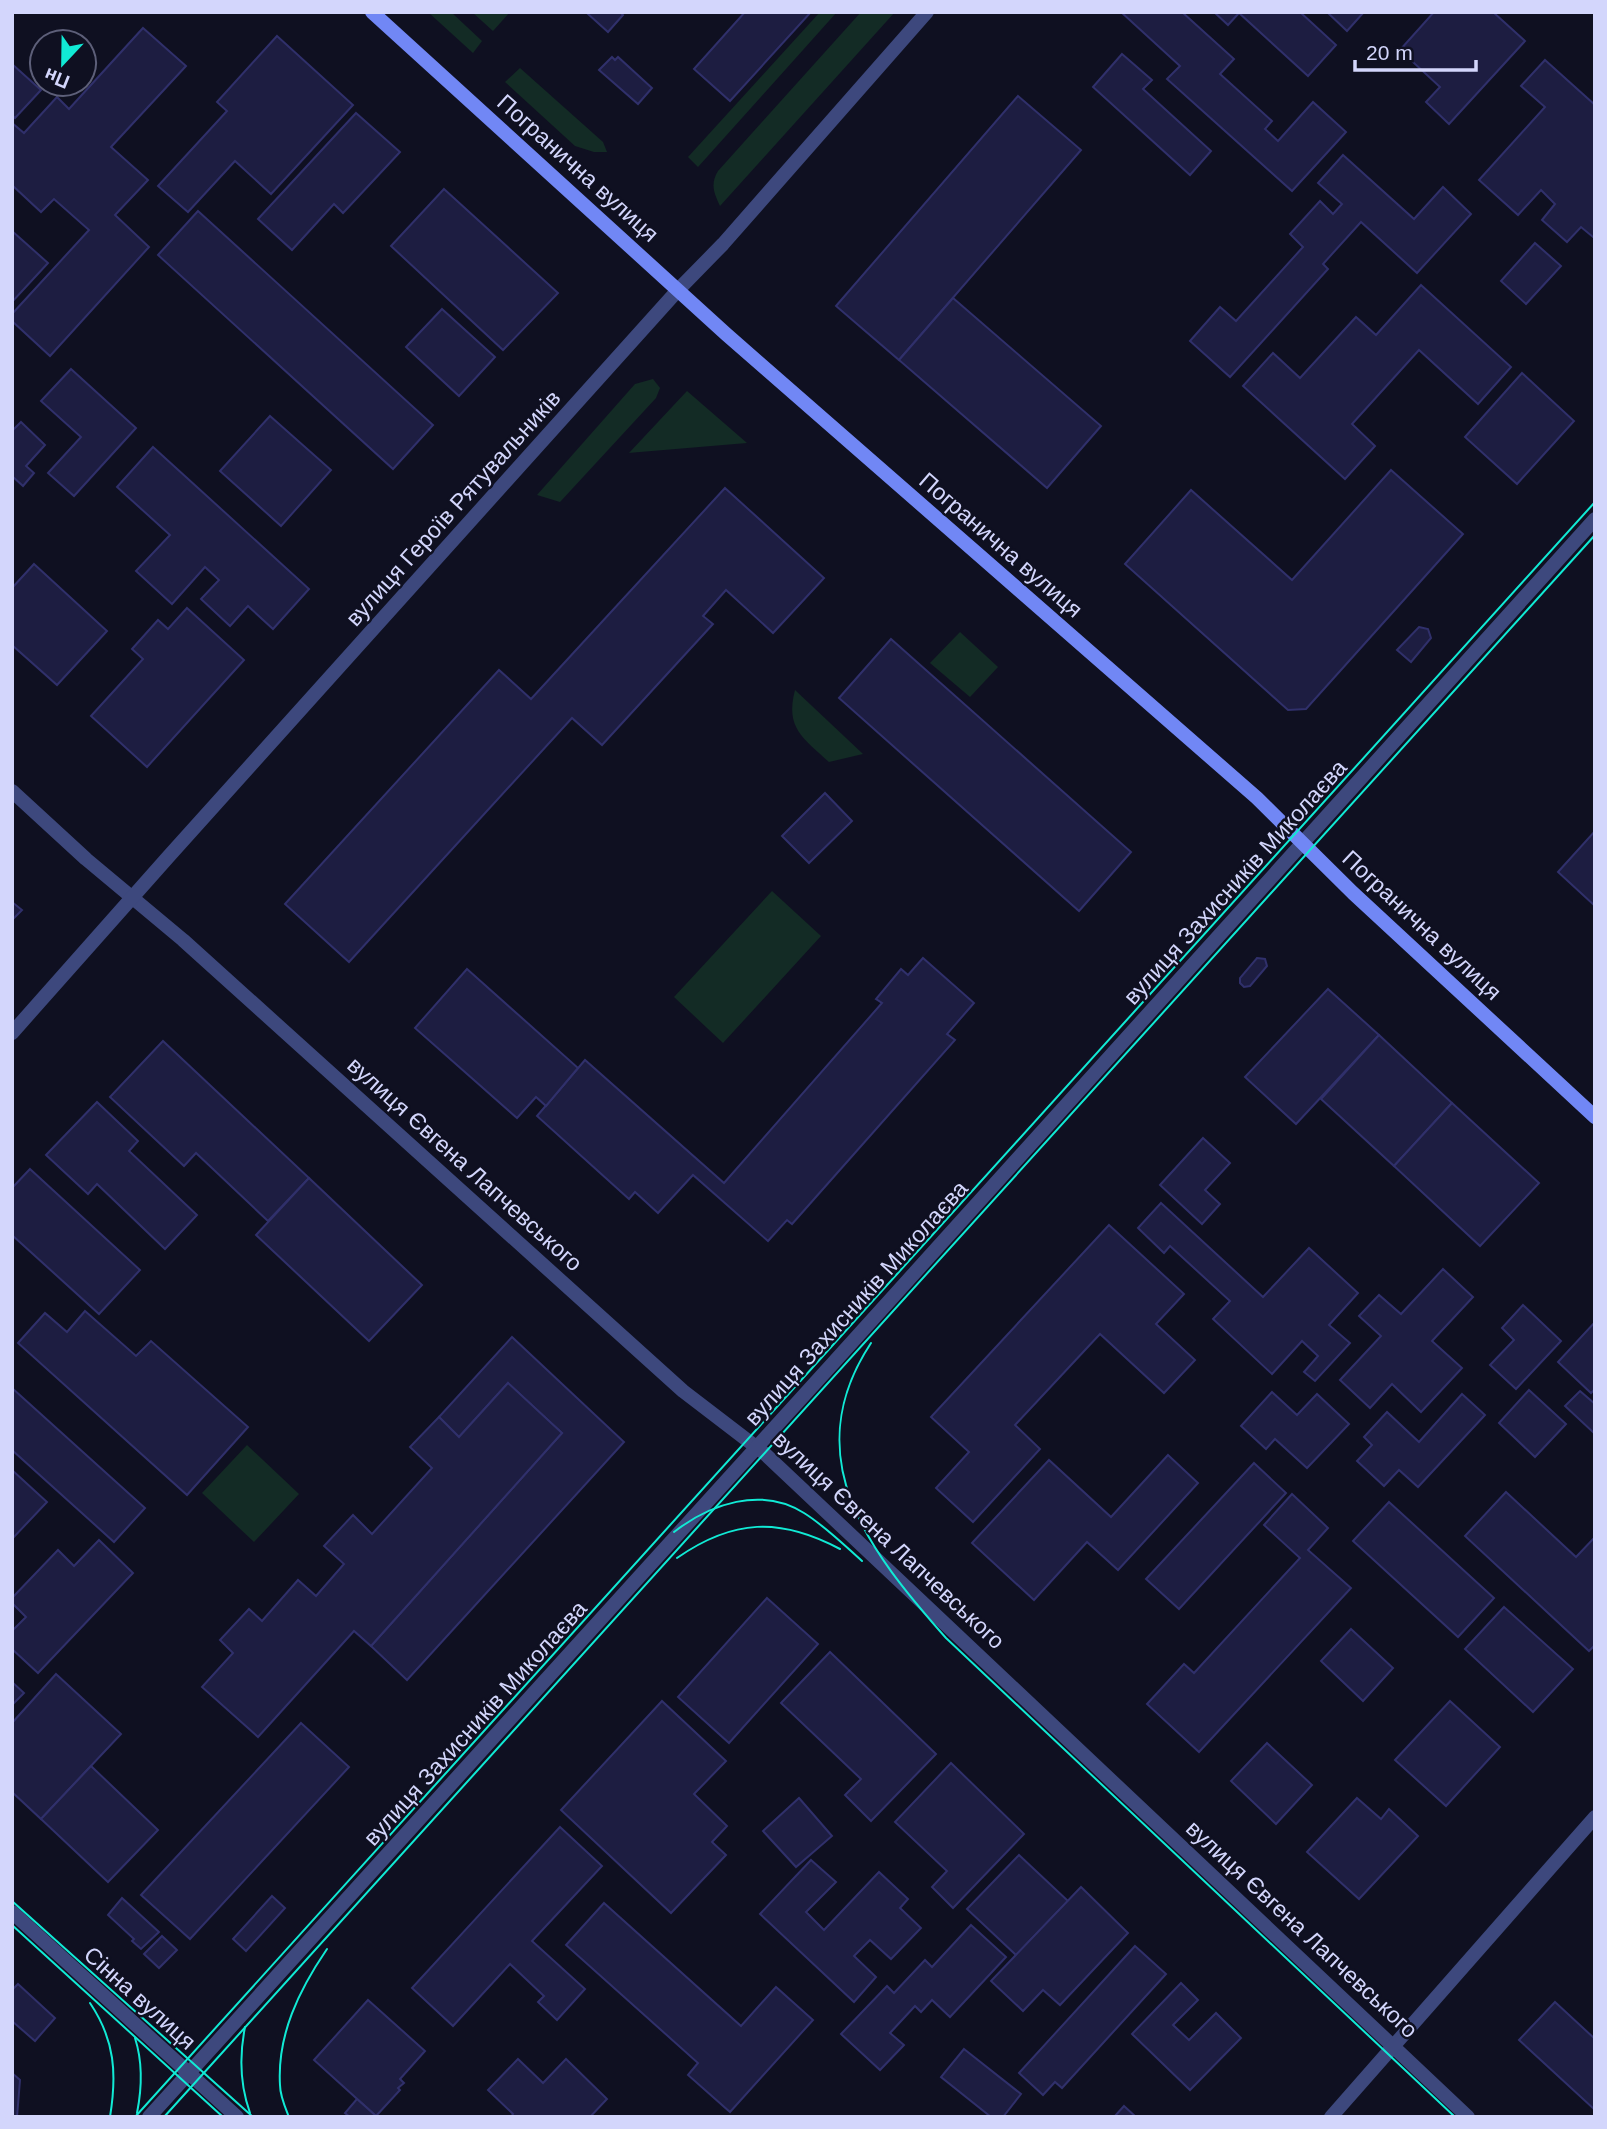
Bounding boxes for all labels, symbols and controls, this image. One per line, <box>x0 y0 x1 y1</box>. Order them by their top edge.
north arrow <box>28 28 98 98</box>
scale bar <box>1355 28 1476 72</box>
text: 20 m <box>1366 41 1413 64</box>
text: Пн <box>41 64 72 93</box>
street label: Погранична вулиця <box>492 89 664 247</box>
street label: вулиця Героїв Рятувальників <box>340 385 566 631</box>
street label: Погранична вулиця <box>914 467 1088 623</box>
street label: вулиця Захисників Миколаєва <box>1118 754 1352 1010</box>
street label: Погранична вулиця <box>1337 845 1507 1005</box>
street label: вулиця Євгена Лапчевського <box>342 1052 588 1276</box>
street label: вулиця Захисників Миколаєва <box>739 1175 973 1431</box>
street label: вулиця Євгена Лапчевського <box>768 1426 1010 1654</box>
street label: вулиця Захисників Миколаєва <box>358 1595 592 1851</box>
street label: вулиця Євгена Лапчевського <box>1181 1815 1423 2043</box>
street label: Сінна вулиця <box>79 1941 201 2055</box>

